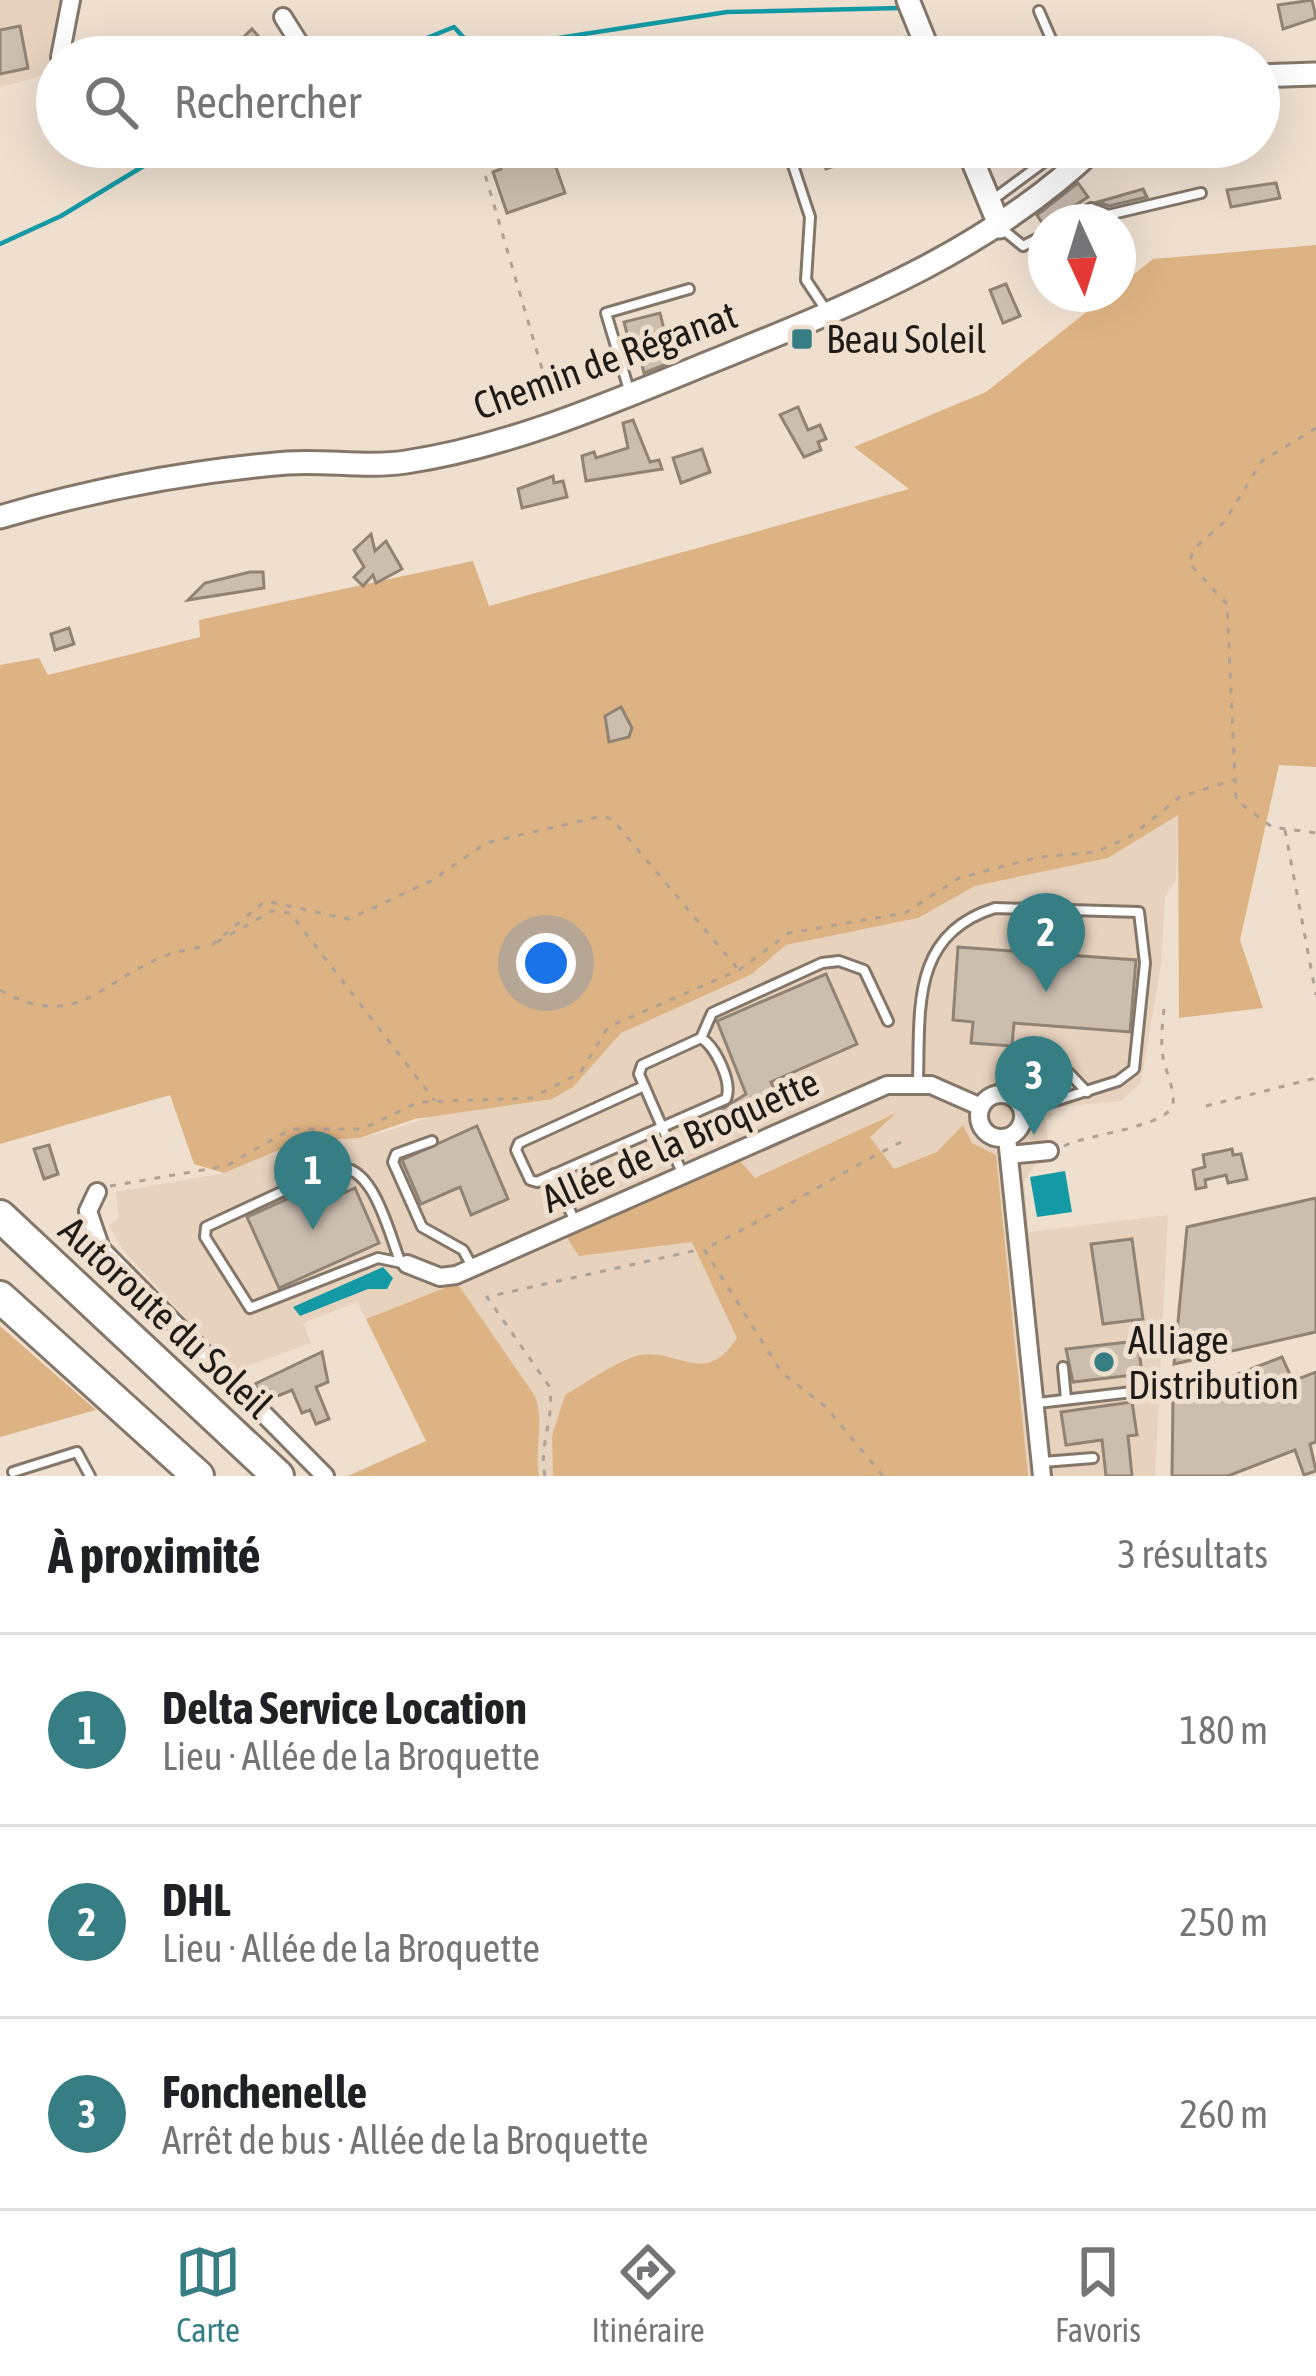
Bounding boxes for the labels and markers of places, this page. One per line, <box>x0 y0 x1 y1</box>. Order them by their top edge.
place label: Beau Soleil <box>826 317 986 361</box>
marker: Beau Soleil <box>789 326 815 352</box>
pin: 2 <box>1007 893 1085 992</box>
pin: 3 <box>995 1036 1073 1135</box>
pin: 1 <box>274 1131 352 1230</box>
place label: Alliage Distribution <box>1128 1318 1299 1407</box>
marker: Alliage Distribution <box>1091 1349 1117 1375</box>

